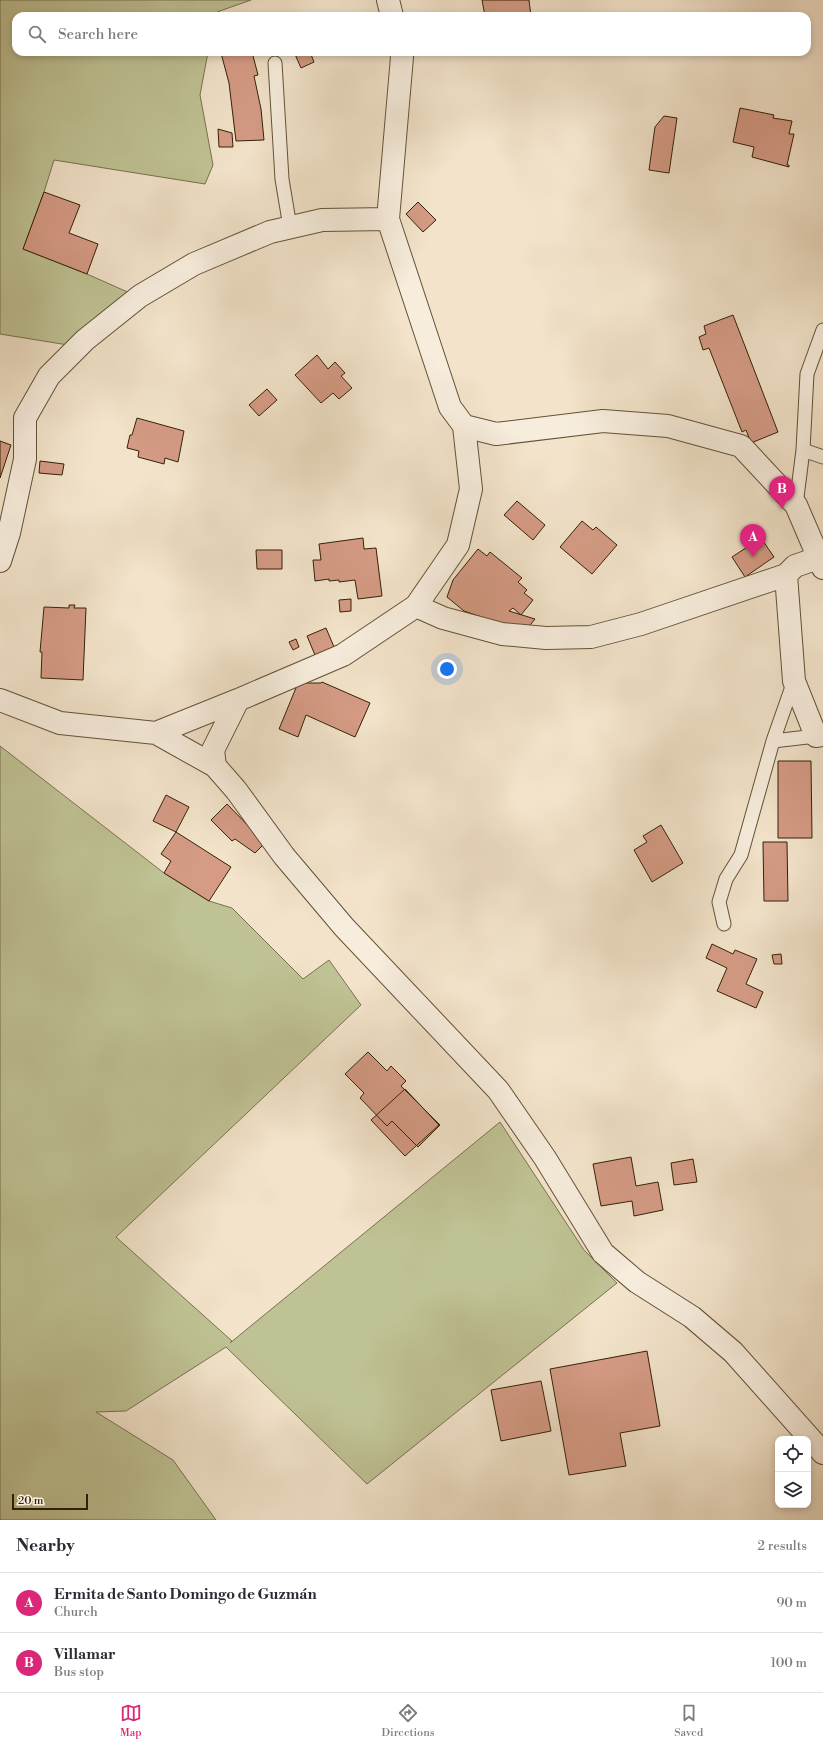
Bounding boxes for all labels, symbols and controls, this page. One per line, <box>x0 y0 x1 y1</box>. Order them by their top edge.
search box <box>12 12 811 56</box>
icon: search <box>26 23 48 45</box>
text: Search here <box>58 25 138 44</box>
pin: B <box>769 476 795 509</box>
pin: A <box>740 524 766 557</box>
your location <box>437 659 457 679</box>
map controls <box>775 1436 811 1508</box>
button: locate <box>775 1436 811 1472</box>
button: layers <box>775 1472 811 1508</box>
scale bar <box>12 1492 88 1511</box>
text: 20 m <box>18 1494 43 1508</box>
text: Nearby <box>16 1535 75 1557</box>
text: 2 results <box>758 1538 807 1554</box>
text: Ermita de Santo Domingo de Guzmán <box>54 1585 317 1604</box>
text: A <box>24 1595 34 1611</box>
text: 90 m <box>776 1595 807 1611</box>
text: Church <box>54 1604 98 1620</box>
text: Villamar <box>54 1645 116 1664</box>
text: B <box>24 1655 34 1671</box>
text: 100 m <box>771 1655 807 1671</box>
text: Bus stop <box>54 1664 104 1680</box>
tab: Map <box>120 1702 142 1740</box>
tab: Directions <box>382 1702 435 1740</box>
tab: Saved <box>674 1702 703 1740</box>

